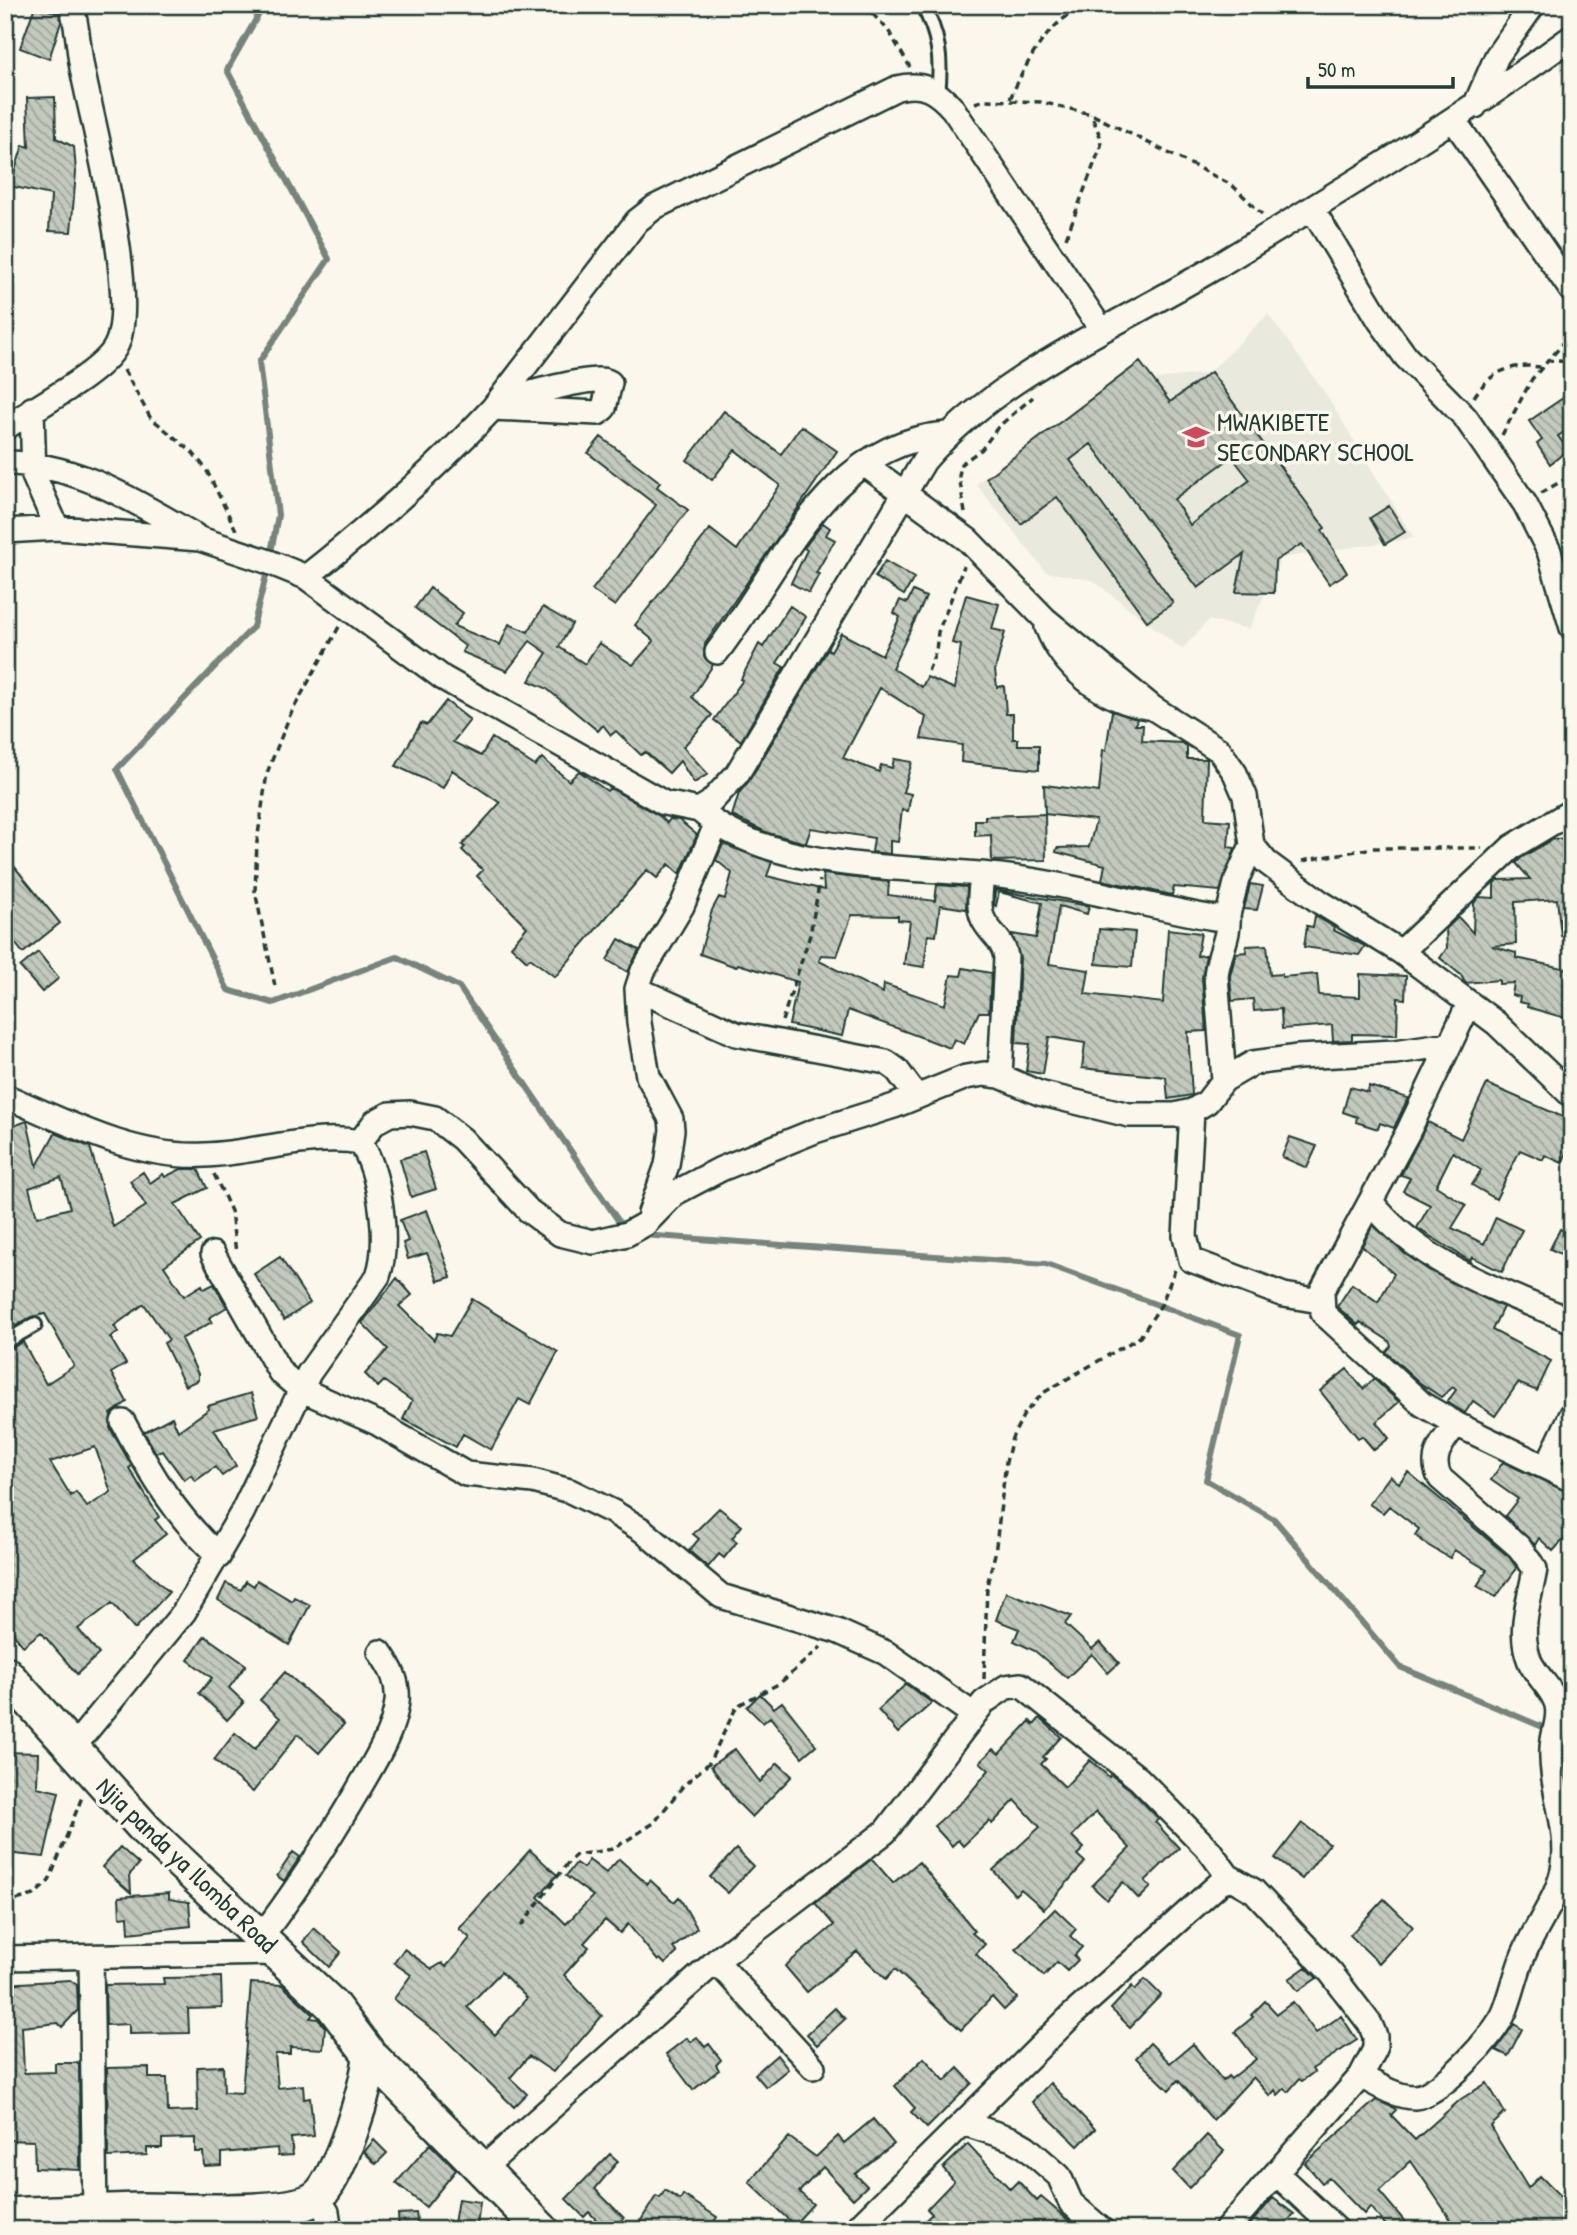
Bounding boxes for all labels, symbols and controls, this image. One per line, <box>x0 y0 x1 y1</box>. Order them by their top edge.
scale bar <box>1308 46 1453 90</box>
text: 50 m <box>1318 55 1355 84</box>
place label: MWAKIBETE SECONDARY SCHOOL <box>1217 404 1414 469</box>
school or university icon: MWAKIBETE SECONDARY SCHOOL <box>1181 422 1211 452</box>
street label: Njia panda ya Ilomba Road <box>89 1769 286 1960</box>

